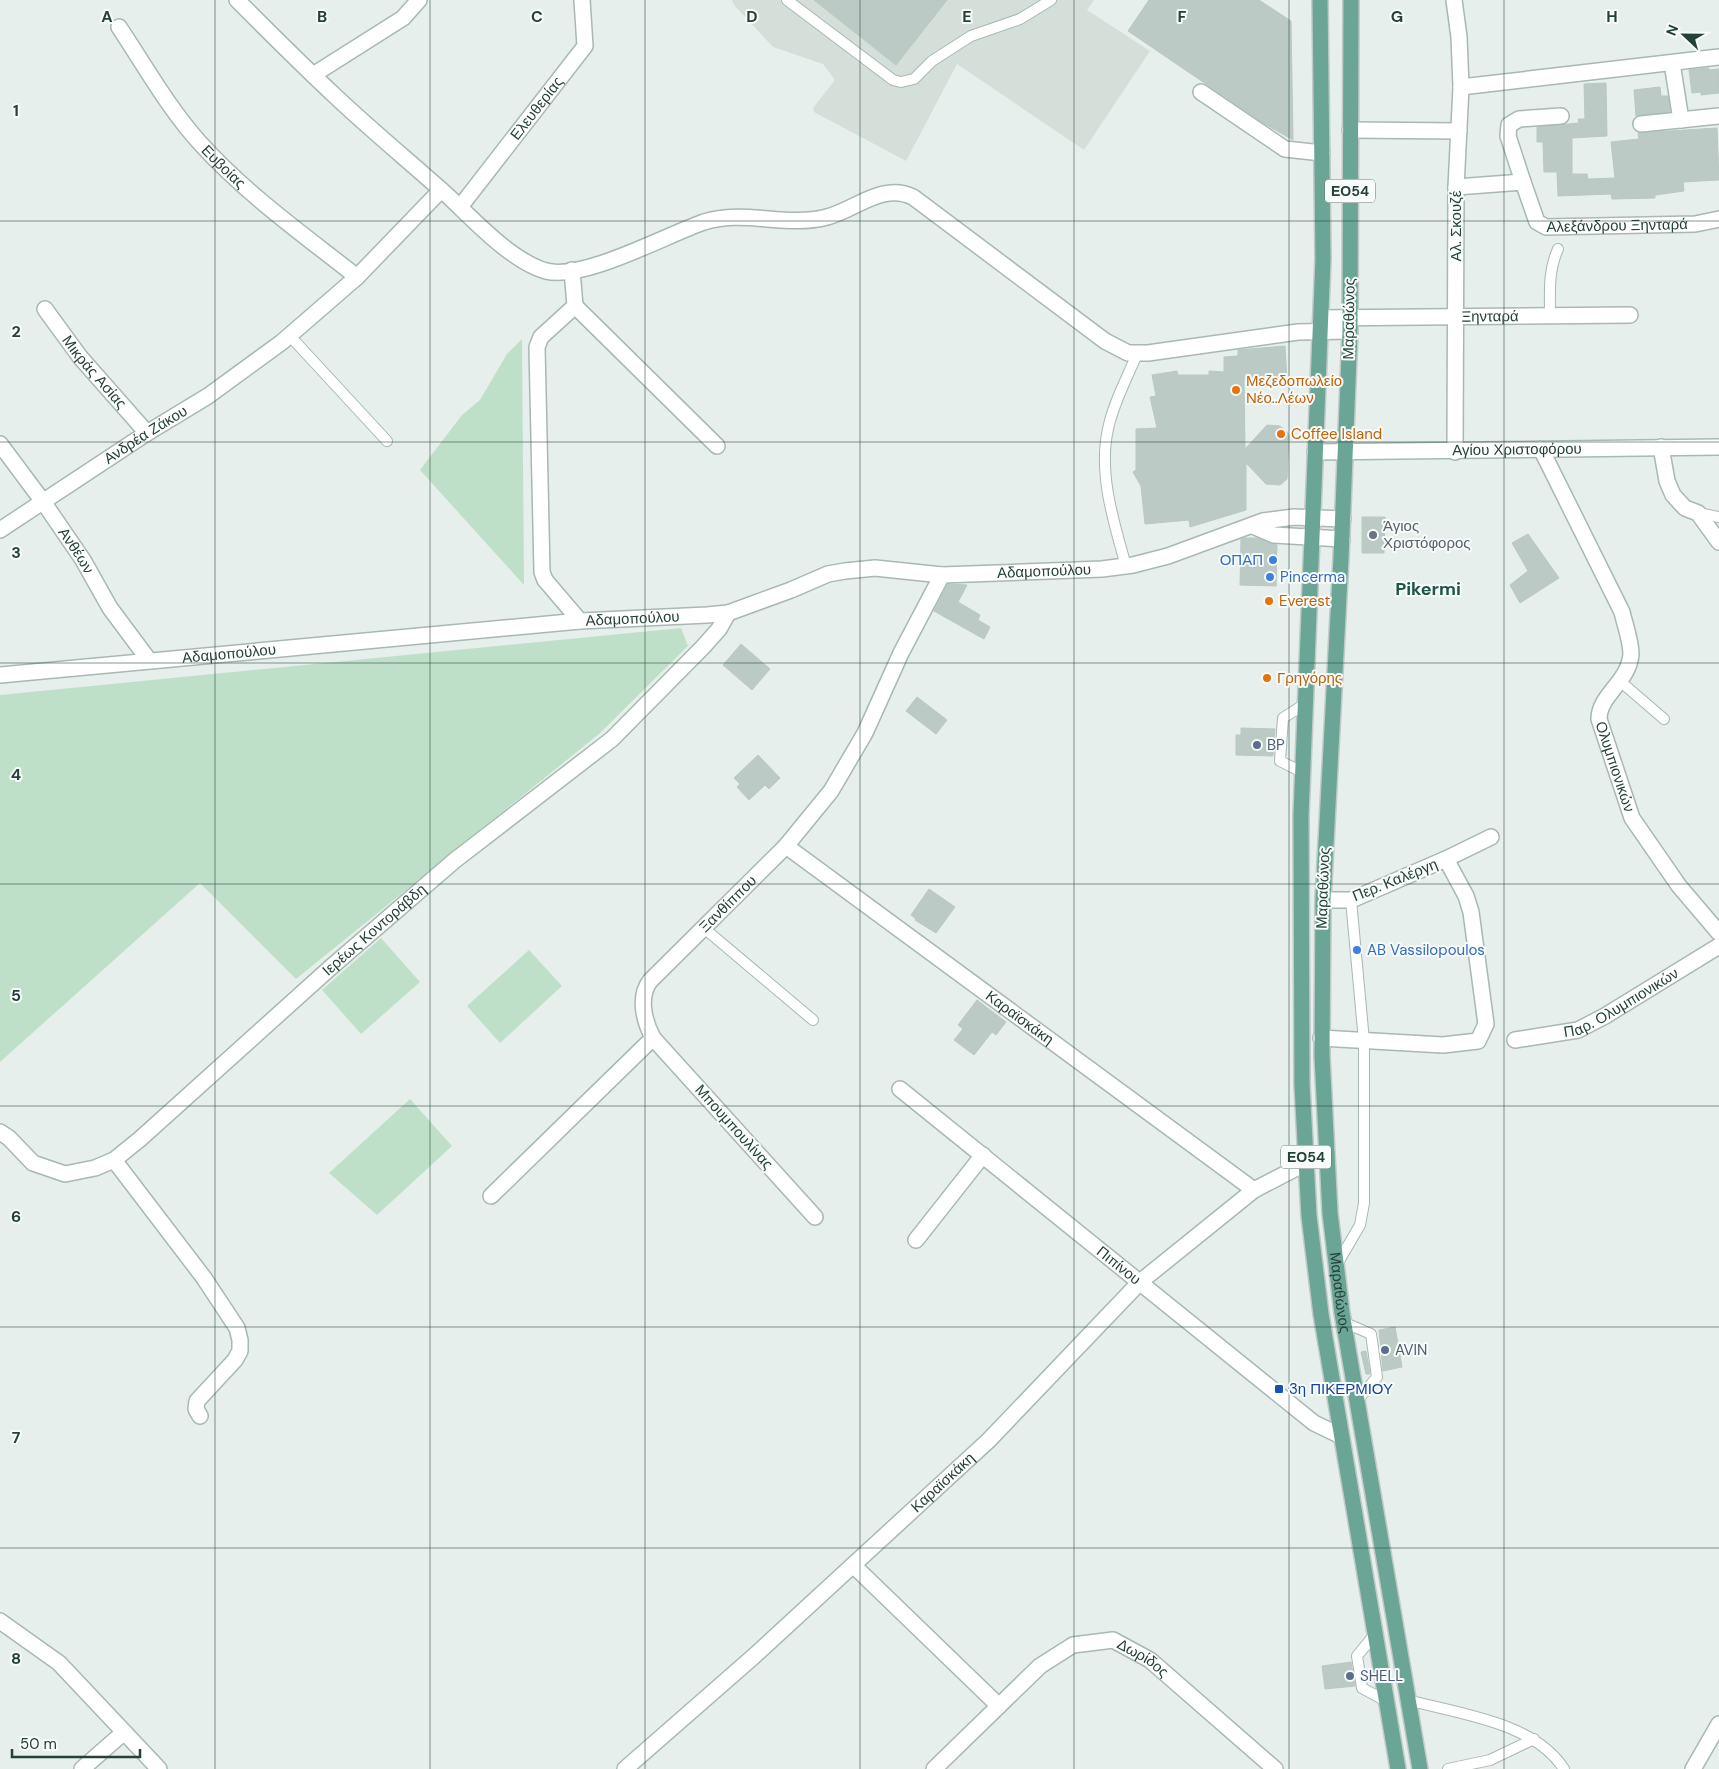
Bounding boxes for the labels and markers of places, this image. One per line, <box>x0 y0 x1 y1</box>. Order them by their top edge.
place label: Μεζεδοπωλείο Νέο..Λέων <box>1246 371 1342 408</box>
marker: Μεζεδοπωλείο Νέο..Λέων <box>1230 384 1242 396</box>
place label: Coffee Island <box>1291 424 1382 444</box>
marker: Coffee Island <box>1275 428 1287 440</box>
place label: Άγιος Χριστόφορος <box>1383 516 1471 553</box>
marker: Άγιος Χριστόφορος <box>1367 529 1379 541</box>
place label: ΟΠΑΠ <box>1220 550 1263 570</box>
marker: ΟΠΑΠ <box>1267 554 1279 566</box>
place label: Pincerma <box>1280 567 1345 587</box>
marker: Pincerma <box>1264 571 1276 583</box>
place label: Everest <box>1279 591 1331 611</box>
marker: Everest <box>1263 595 1275 607</box>
place label: Γρηγόρης <box>1277 668 1342 688</box>
marker: Γρηγόρης <box>1261 672 1273 684</box>
place label: BP <box>1267 735 1285 755</box>
marker: BP <box>1251 739 1263 751</box>
place label: AB Vassilopoulos <box>1367 940 1485 960</box>
marker: AB Vassilopoulos <box>1351 944 1363 956</box>
place label: AVIN <box>1395 1340 1427 1360</box>
marker: AVIN <box>1379 1344 1391 1356</box>
place label: 3η ΠΙΚΕΡΜΙΟΥ <box>1289 1379 1393 1399</box>
marker: 3η ΠΙΚΕΡΜΙΟΥ <box>1273 1383 1285 1395</box>
place label: SHELL <box>1360 1666 1403 1686</box>
marker: SHELL <box>1344 1670 1356 1682</box>

